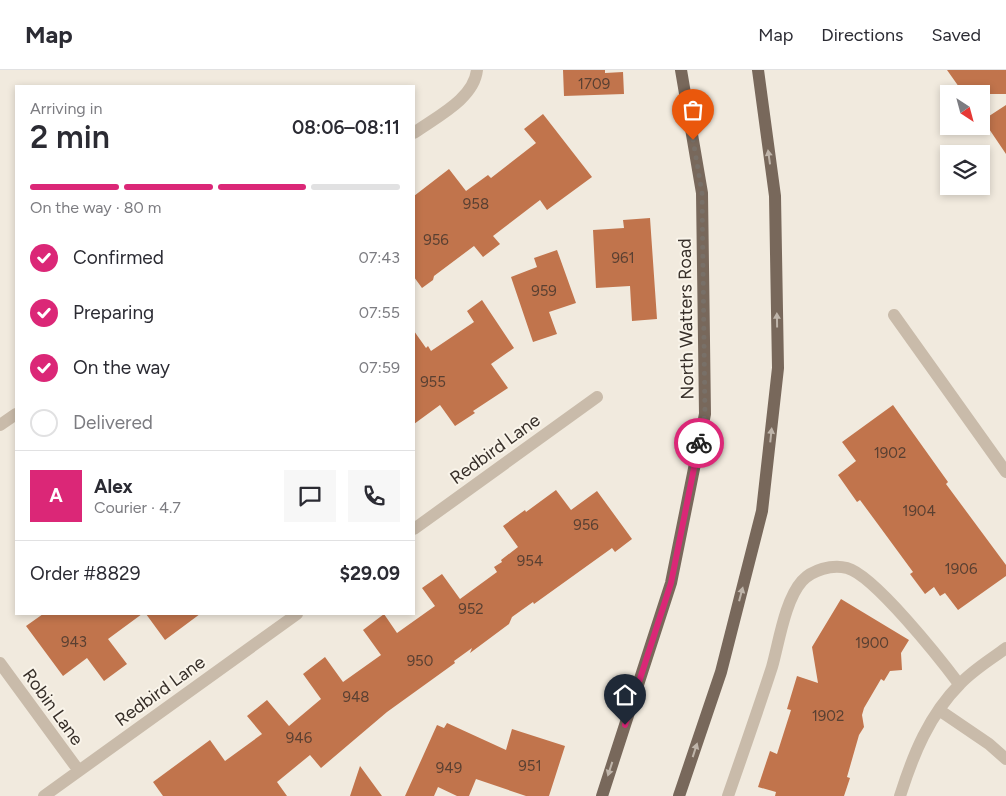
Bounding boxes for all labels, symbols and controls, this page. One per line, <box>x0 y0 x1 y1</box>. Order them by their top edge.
text: Map <box>25 20 73 49</box>
text: Map <box>758 24 793 46</box>
text: Directions <box>821 24 903 46</box>
text: Saved <box>931 24 981 46</box>
house number: 1709 <box>578 75 610 93</box>
north arrow <box>940 85 990 135</box>
map controls <box>940 85 990 195</box>
pin <box>672 89 714 140</box>
icon: bag <box>679 96 707 124</box>
text: Arriving in <box>30 99 102 118</box>
text: 08:06–08:11 <box>292 116 400 139</box>
text: 2 min <box>30 118 110 156</box>
button: layers <box>940 145 990 195</box>
one-way arrow <box>765 149 773 165</box>
house number: 958 <box>463 195 489 213</box>
text: On the way · 80 m <box>30 198 161 217</box>
house number: 956 <box>423 231 449 249</box>
street label: North Watters Road <box>674 238 698 400</box>
icon: check <box>30 244 58 272</box>
text: Confirmed <box>73 246 164 269</box>
text: 07:43 <box>358 248 400 267</box>
house number: 961 <box>611 249 635 267</box>
house number: 959 <box>531 282 557 300</box>
icon: check <box>30 299 58 327</box>
text: Preparing <box>73 301 154 324</box>
text: 07:55 <box>359 303 400 322</box>
one-way arrow <box>773 311 781 327</box>
icon: check <box>30 354 58 382</box>
text: On the way <box>73 356 170 379</box>
text: 07:59 <box>359 358 400 377</box>
house number: 955 <box>420 373 446 391</box>
street label: Redbird Lane <box>446 409 544 489</box>
text: Delivered <box>73 411 153 434</box>
courier <box>674 418 724 468</box>
one-way arrow <box>767 426 775 442</box>
icon: bike <box>685 429 713 457</box>
house number: 1902 <box>874 444 906 462</box>
button: chat <box>284 470 336 522</box>
button: phone <box>348 470 400 522</box>
text: Alex <box>94 475 133 498</box>
text: A <box>49 484 63 507</box>
text: Courier · 4.7 <box>94 498 181 517</box>
house number: 1904 <box>902 502 936 520</box>
house number: 956 <box>573 516 599 534</box>
house number: 954 <box>517 552 543 570</box>
house number: 1906 <box>945 560 978 578</box>
text: Order #8829 <box>30 562 140 585</box>
text: $29.09 <box>339 562 400 585</box>
one-way arrow <box>737 587 745 602</box>
house number: 952 <box>458 600 484 618</box>
house number: 943 <box>61 633 87 651</box>
house number: 1900 <box>855 634 889 652</box>
street label: Redbird Lane <box>111 651 209 731</box>
house number: 950 <box>407 652 433 670</box>
street label: Robin Lane <box>18 664 88 750</box>
pin <box>604 674 646 725</box>
icon: home <box>611 681 639 709</box>
house number: 948 <box>342 688 370 706</box>
house number: 1902 <box>812 707 844 725</box>
house number: 946 <box>286 729 313 747</box>
one-way arrow <box>691 742 699 757</box>
house number: 951 <box>518 757 542 775</box>
house number: 949 <box>436 759 462 777</box>
one-way arrow <box>606 762 614 777</box>

